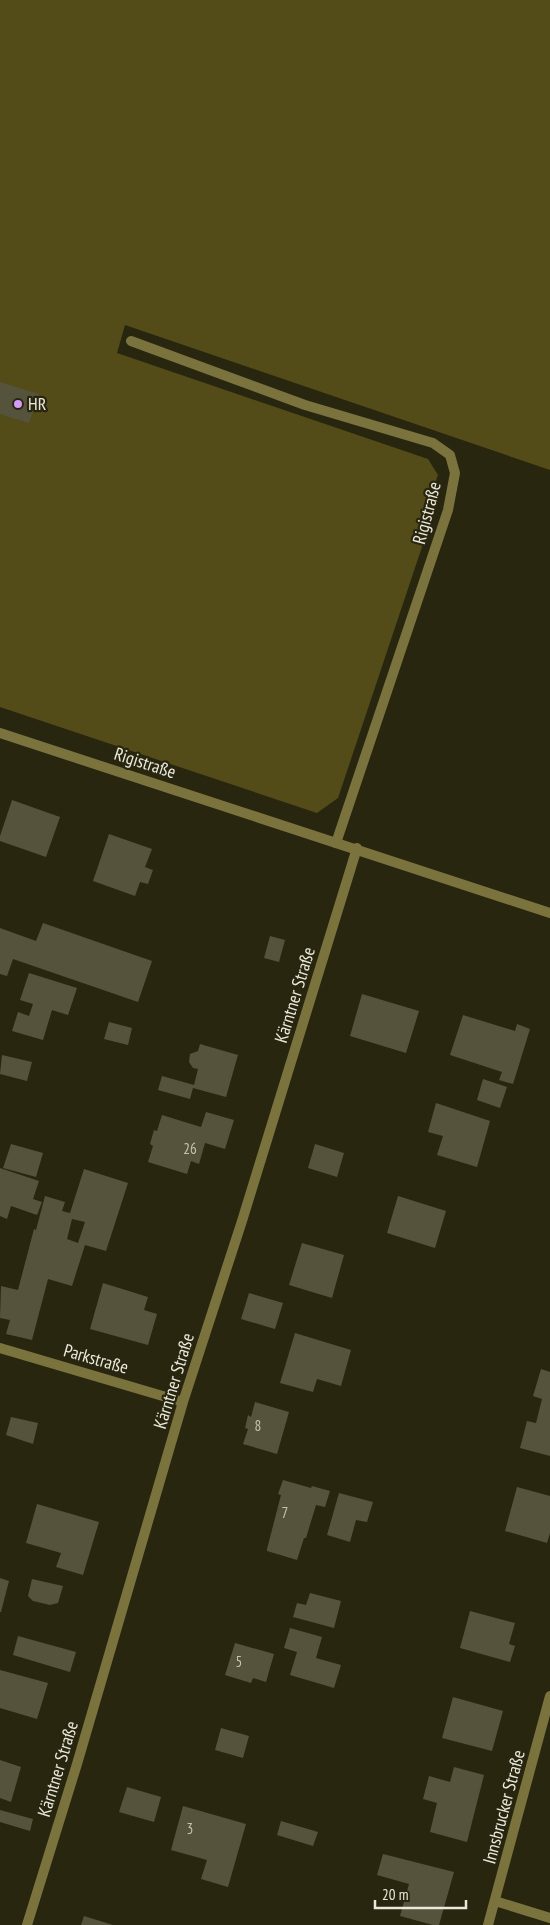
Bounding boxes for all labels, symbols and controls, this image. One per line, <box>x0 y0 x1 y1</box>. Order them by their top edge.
place label: HR <box>28 392 47 415</box>
marker: HR <box>12 398 24 410</box>
street label: Rigistraße <box>407 479 446 547</box>
street label: Rigistraße <box>111 742 179 783</box>
street label: Kärntner Straße <box>269 944 320 1046</box>
house number: 26 <box>183 1139 197 1158</box>
street label: Kärntner Straße <box>148 1330 199 1432</box>
street label: Parkstraße <box>61 1338 131 1379</box>
house number: 8 <box>255 1416 261 1435</box>
house number: 7 <box>282 1503 288 1522</box>
house number: 5 <box>236 1652 242 1671</box>
street label: Kärntner Straße <box>32 1718 83 1820</box>
street label: Innsbrucker Straße <box>477 1747 530 1866</box>
house number: 3 <box>187 1819 193 1838</box>
scale bar <box>375 1878 466 1910</box>
text: 20 m <box>382 1885 408 1904</box>

